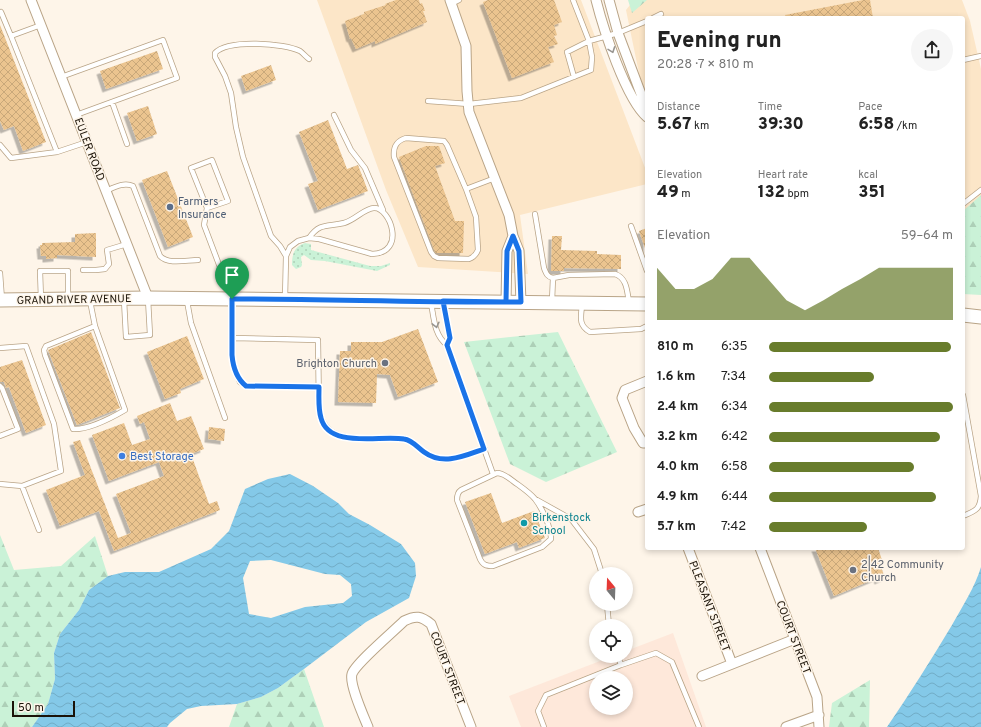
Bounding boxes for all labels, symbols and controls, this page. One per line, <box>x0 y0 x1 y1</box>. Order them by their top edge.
text: Evening run <box>657 28 782 55</box>
button: share <box>911 29 953 71</box>
one-way arrow <box>608 47 616 54</box>
text: 20:28 · 7 × 810 m <box>657 57 754 73</box>
text: Distance <box>657 100 700 114</box>
text: Time <box>758 100 782 114</box>
text: Pace <box>858 100 883 114</box>
text: 5.67 <box>657 114 691 136</box>
text: 39:30 <box>758 114 804 136</box>
text: 6:58 <box>858 114 894 136</box>
street label: EULER ROAD <box>71 116 107 183</box>
text: km <box>691 119 709 133</box>
text: /km <box>894 119 917 133</box>
text: Elevation <box>657 168 702 182</box>
text: Heart rate <box>758 168 808 182</box>
text: kcal <box>858 168 878 182</box>
text: 49 <box>657 182 679 204</box>
text: 132 <box>758 182 785 204</box>
text: 351 <box>858 182 886 204</box>
text: m <box>679 187 691 201</box>
text: bpm <box>785 187 809 201</box>
place label: Farmers Insurance <box>178 195 227 222</box>
marker: Farmers Insurance <box>165 202 175 212</box>
text: Elevation <box>657 228 710 244</box>
text: 59–64 m <box>901 228 953 244</box>
pin <box>215 258 249 299</box>
icon: arrive <box>221 264 243 286</box>
street label: GRAND RIVER AVENUE <box>16 292 132 308</box>
one-way arrow <box>431 322 439 328</box>
text: 810 m <box>657 339 694 355</box>
text: 6:35 <box>721 339 748 355</box>
place label: Brighton Church <box>296 357 377 371</box>
marker: Brighton Church <box>380 358 390 368</box>
text: 1.6 km <box>657 369 695 385</box>
text: 7:34 <box>721 369 746 385</box>
text: 2.4 km <box>657 399 698 415</box>
text: 6:34 <box>721 399 748 415</box>
text: 3.2 km <box>657 429 698 445</box>
text: 6:42 <box>721 429 748 445</box>
place label: Best Storage <box>130 450 194 464</box>
marker: Best Storage <box>117 451 127 461</box>
text: 4.0 km <box>657 459 699 475</box>
text: 6:58 <box>721 459 748 475</box>
text: 4.9 km <box>657 489 698 505</box>
text: 6:44 <box>721 489 748 505</box>
place label: Birkenstock School <box>532 511 591 538</box>
marker: Birkenstock School <box>519 518 529 528</box>
text: 5.7 km <box>657 519 696 535</box>
text: 7:42 <box>721 519 746 535</box>
place label: 2|42 Community Church <box>861 555 944 585</box>
street label: PLEASANT STREET <box>685 559 733 654</box>
marker: 2|42 Community Church <box>848 565 858 575</box>
north arrow <box>589 567 633 611</box>
map controls <box>589 567 633 715</box>
street label: COURT STREET <box>773 599 814 676</box>
button: locate <box>589 619 633 663</box>
street label: COURT STREET <box>427 630 468 707</box>
button: layers <box>589 671 633 715</box>
scale bar <box>12 699 75 718</box>
text: 50 m <box>18 701 44 715</box>

